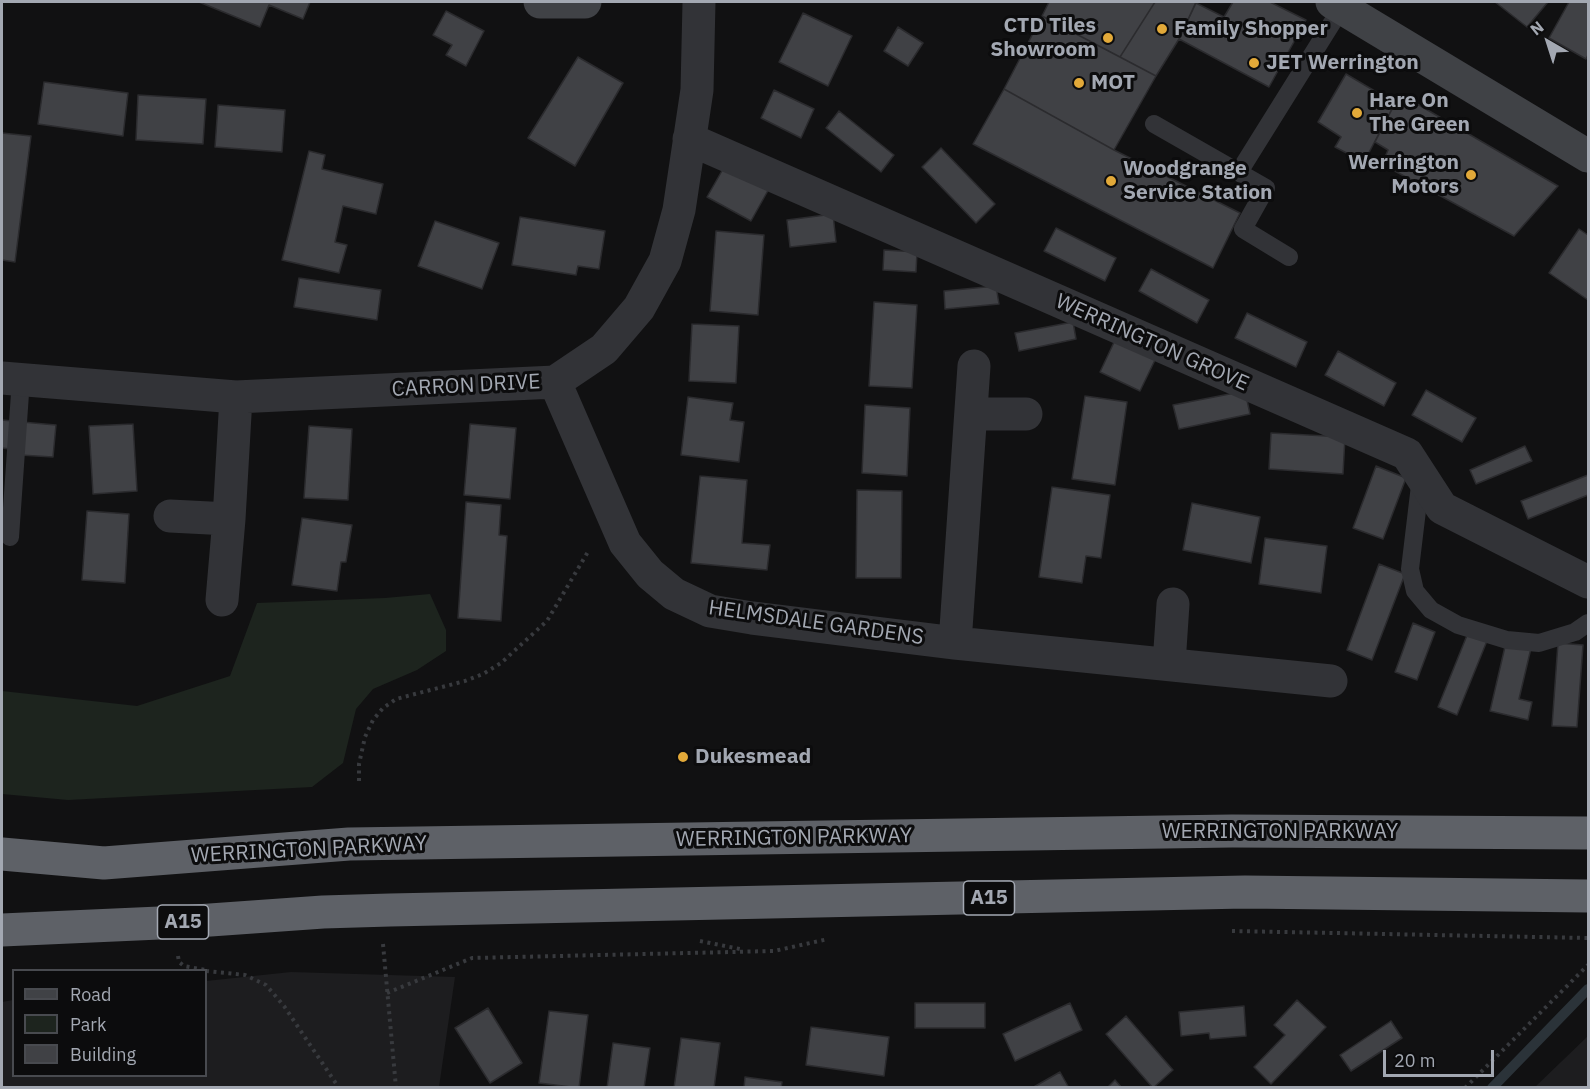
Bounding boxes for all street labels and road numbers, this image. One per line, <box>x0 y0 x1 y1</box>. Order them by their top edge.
street label: WERRINGTON GROVE <box>1052 289 1252 397</box>
street label: CARRON DRIVE <box>391 370 541 402</box>
street label: HELMSDALE GARDENS <box>707 595 925 651</box>
street label: WERRINGTON PARKWAY <box>1162 819 1398 845</box>
street label: WERRINGTON PARKWAY <box>676 823 912 853</box>
street label: WERRINGTON PARKWAY <box>190 831 428 869</box>
road number: A15 <box>964 881 1014 915</box>
road number: A15 <box>158 905 208 939</box>

